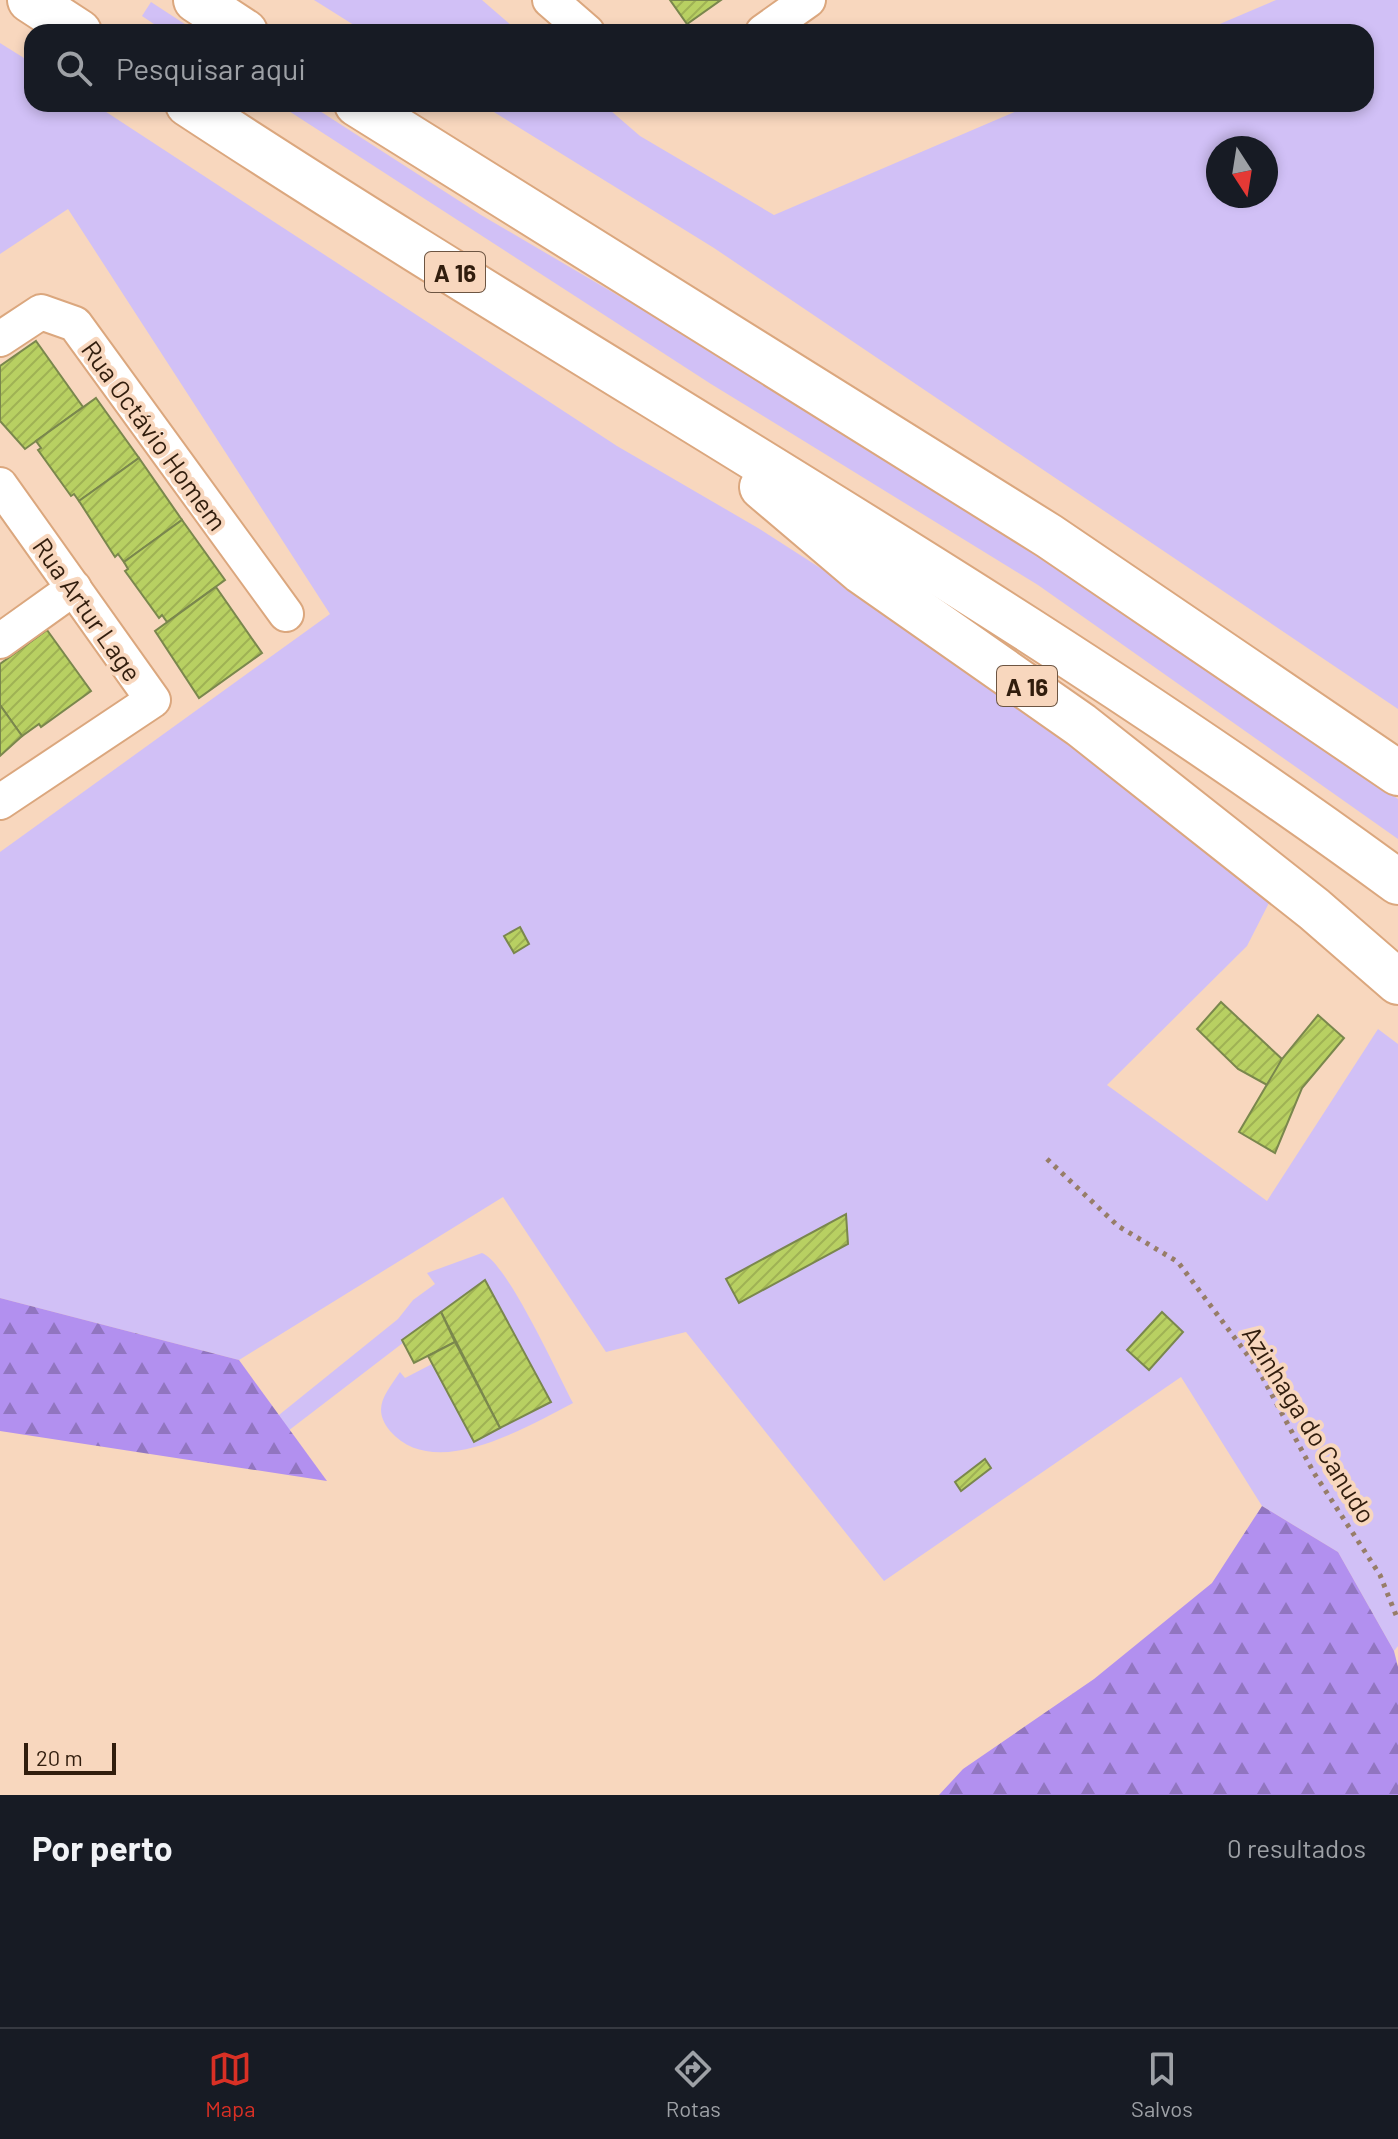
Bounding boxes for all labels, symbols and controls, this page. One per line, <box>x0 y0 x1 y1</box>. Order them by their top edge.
search box <box>24 24 1374 112</box>
icon: search <box>52 46 96 90</box>
text: Pesquisar aqui <box>116 50 306 86</box>
north arrow <box>1206 136 1278 208</box>
road number: A 16 <box>425 252 485 292</box>
street label: Rua Octávio Homem <box>76 334 234 536</box>
street label: Rua Artur Lage <box>27 531 149 687</box>
road number: A 16 <box>997 666 1057 706</box>
street label: Azinhaga do Canudo <box>1237 1320 1383 1528</box>
scale bar <box>24 1739 116 1775</box>
text: 20 m <box>36 1744 83 1770</box>
text: Por perto <box>32 1827 173 1868</box>
text: 0 resultados <box>1227 1832 1366 1863</box>
tab: Mapa <box>205 2047 255 2121</box>
tab: Rotas <box>666 2047 721 2121</box>
tab: Salvos <box>1131 2047 1193 2121</box>

